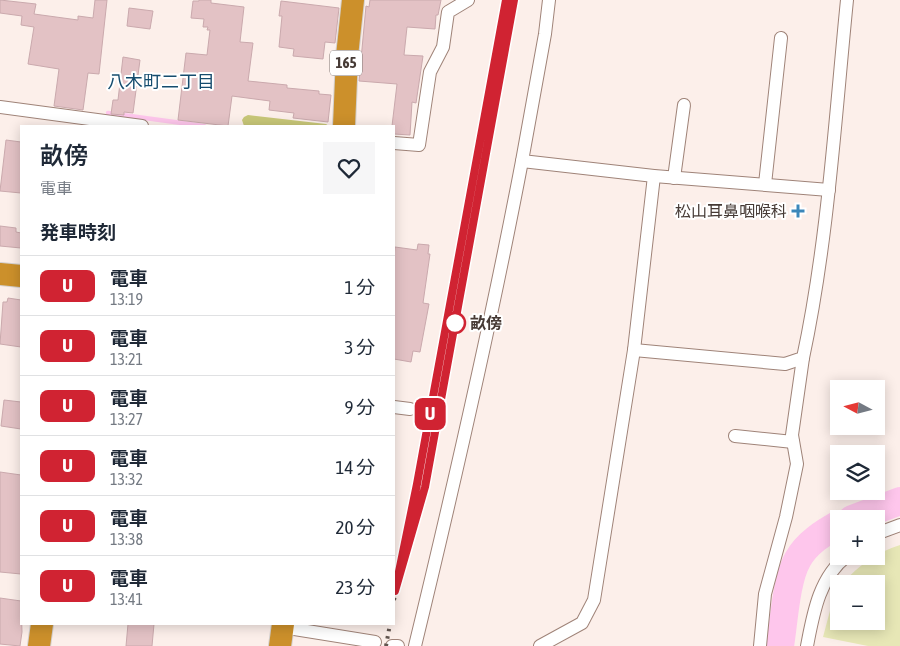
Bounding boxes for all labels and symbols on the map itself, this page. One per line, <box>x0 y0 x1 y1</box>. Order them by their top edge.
road number: 165 <box>330 50 362 76</box>
district label: 八木町二丁目 <box>107 71 215 92</box>
place label: 松山耳鼻咽喉科 <box>675 202 787 220</box>
marker: 松山耳鼻咽喉科 <box>791 204 805 218</box>
marker: 畝傍 <box>444 312 466 334</box>
place label: 畝傍 <box>470 314 502 332</box>
north arrow <box>830 380 885 435</box>
line badge: U <box>414 398 446 430</box>

